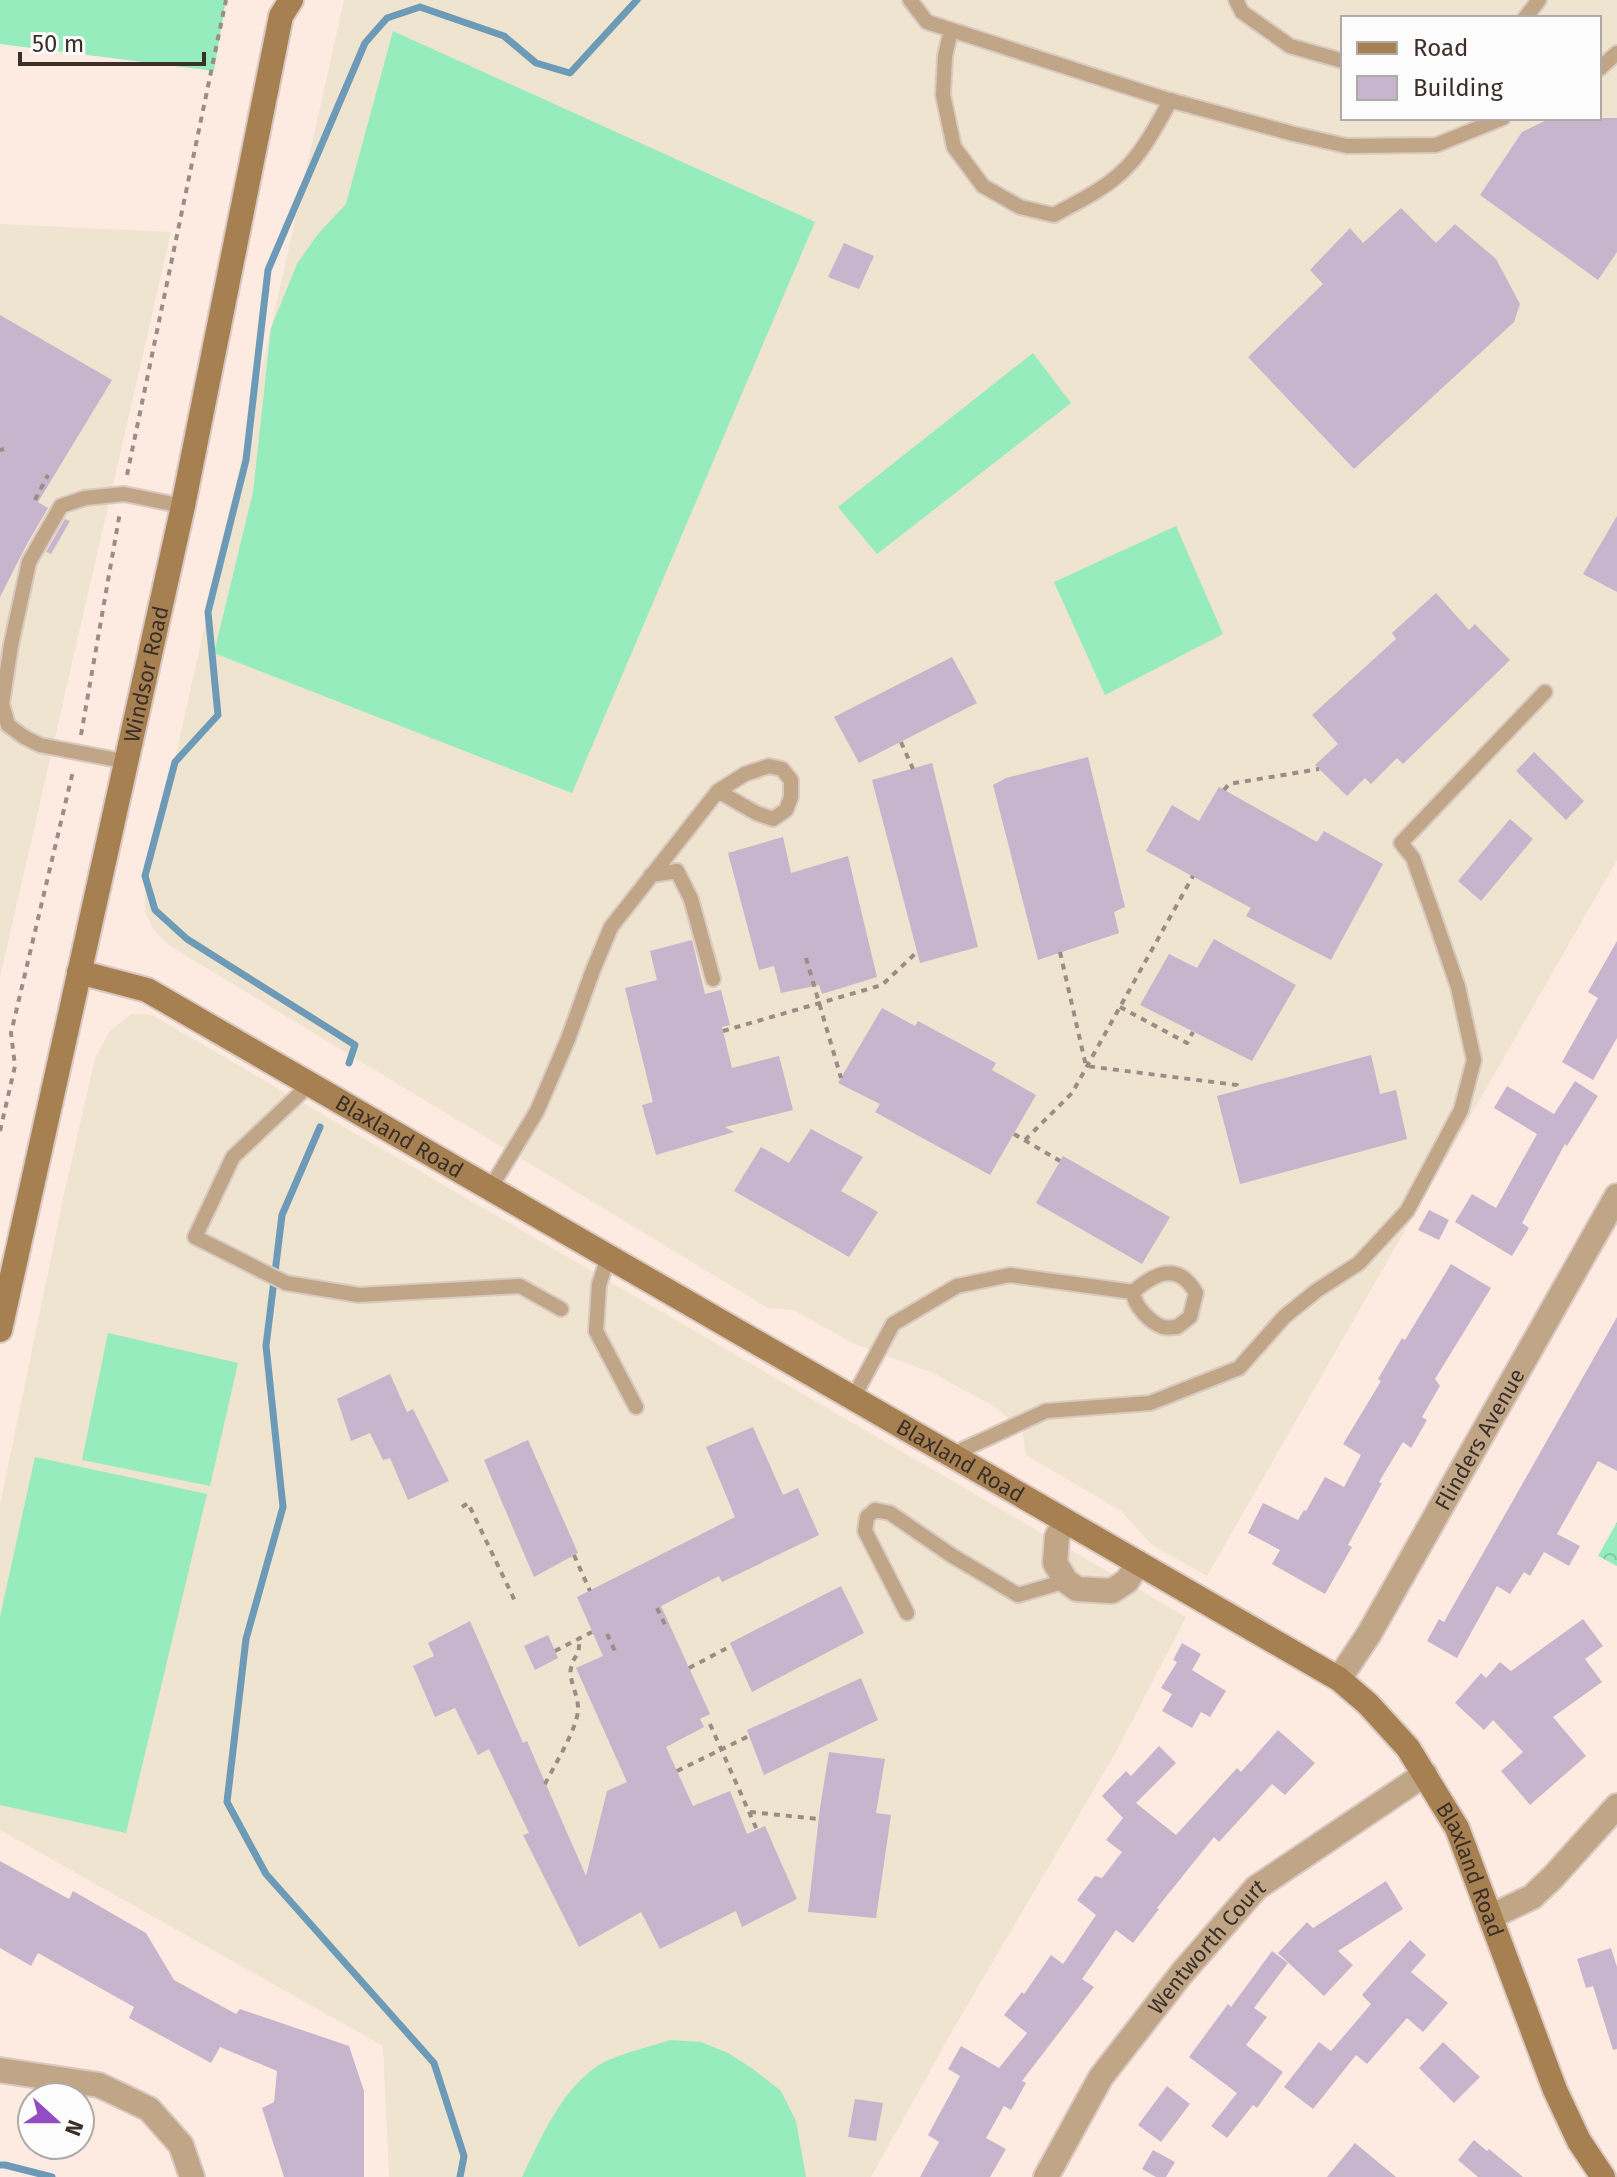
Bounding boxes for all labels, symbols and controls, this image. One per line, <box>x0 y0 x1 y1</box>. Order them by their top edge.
scale bar <box>20 16 204 66</box>
legend <box>1341 16 1601 120</box>
text: 50 m <box>32 30 84 58</box>
text: Road <box>1413 34 1468 62</box>
text: Building <box>1413 74 1503 102</box>
street label: Windsor Road <box>117 603 174 745</box>
street label: Blaxland Road <box>331 1088 468 1184</box>
street label: Flinders Avenue <box>1428 1363 1530 1515</box>
street label: Blaxland Road <box>892 1413 1029 1508</box>
street label: Blaxland Road <box>1431 1797 1510 1940</box>
street label: Wentworth Court <box>1142 1872 1270 2019</box>
north arrow <box>16 2081 96 2161</box>
text: N <box>59 2116 89 2140</box>

